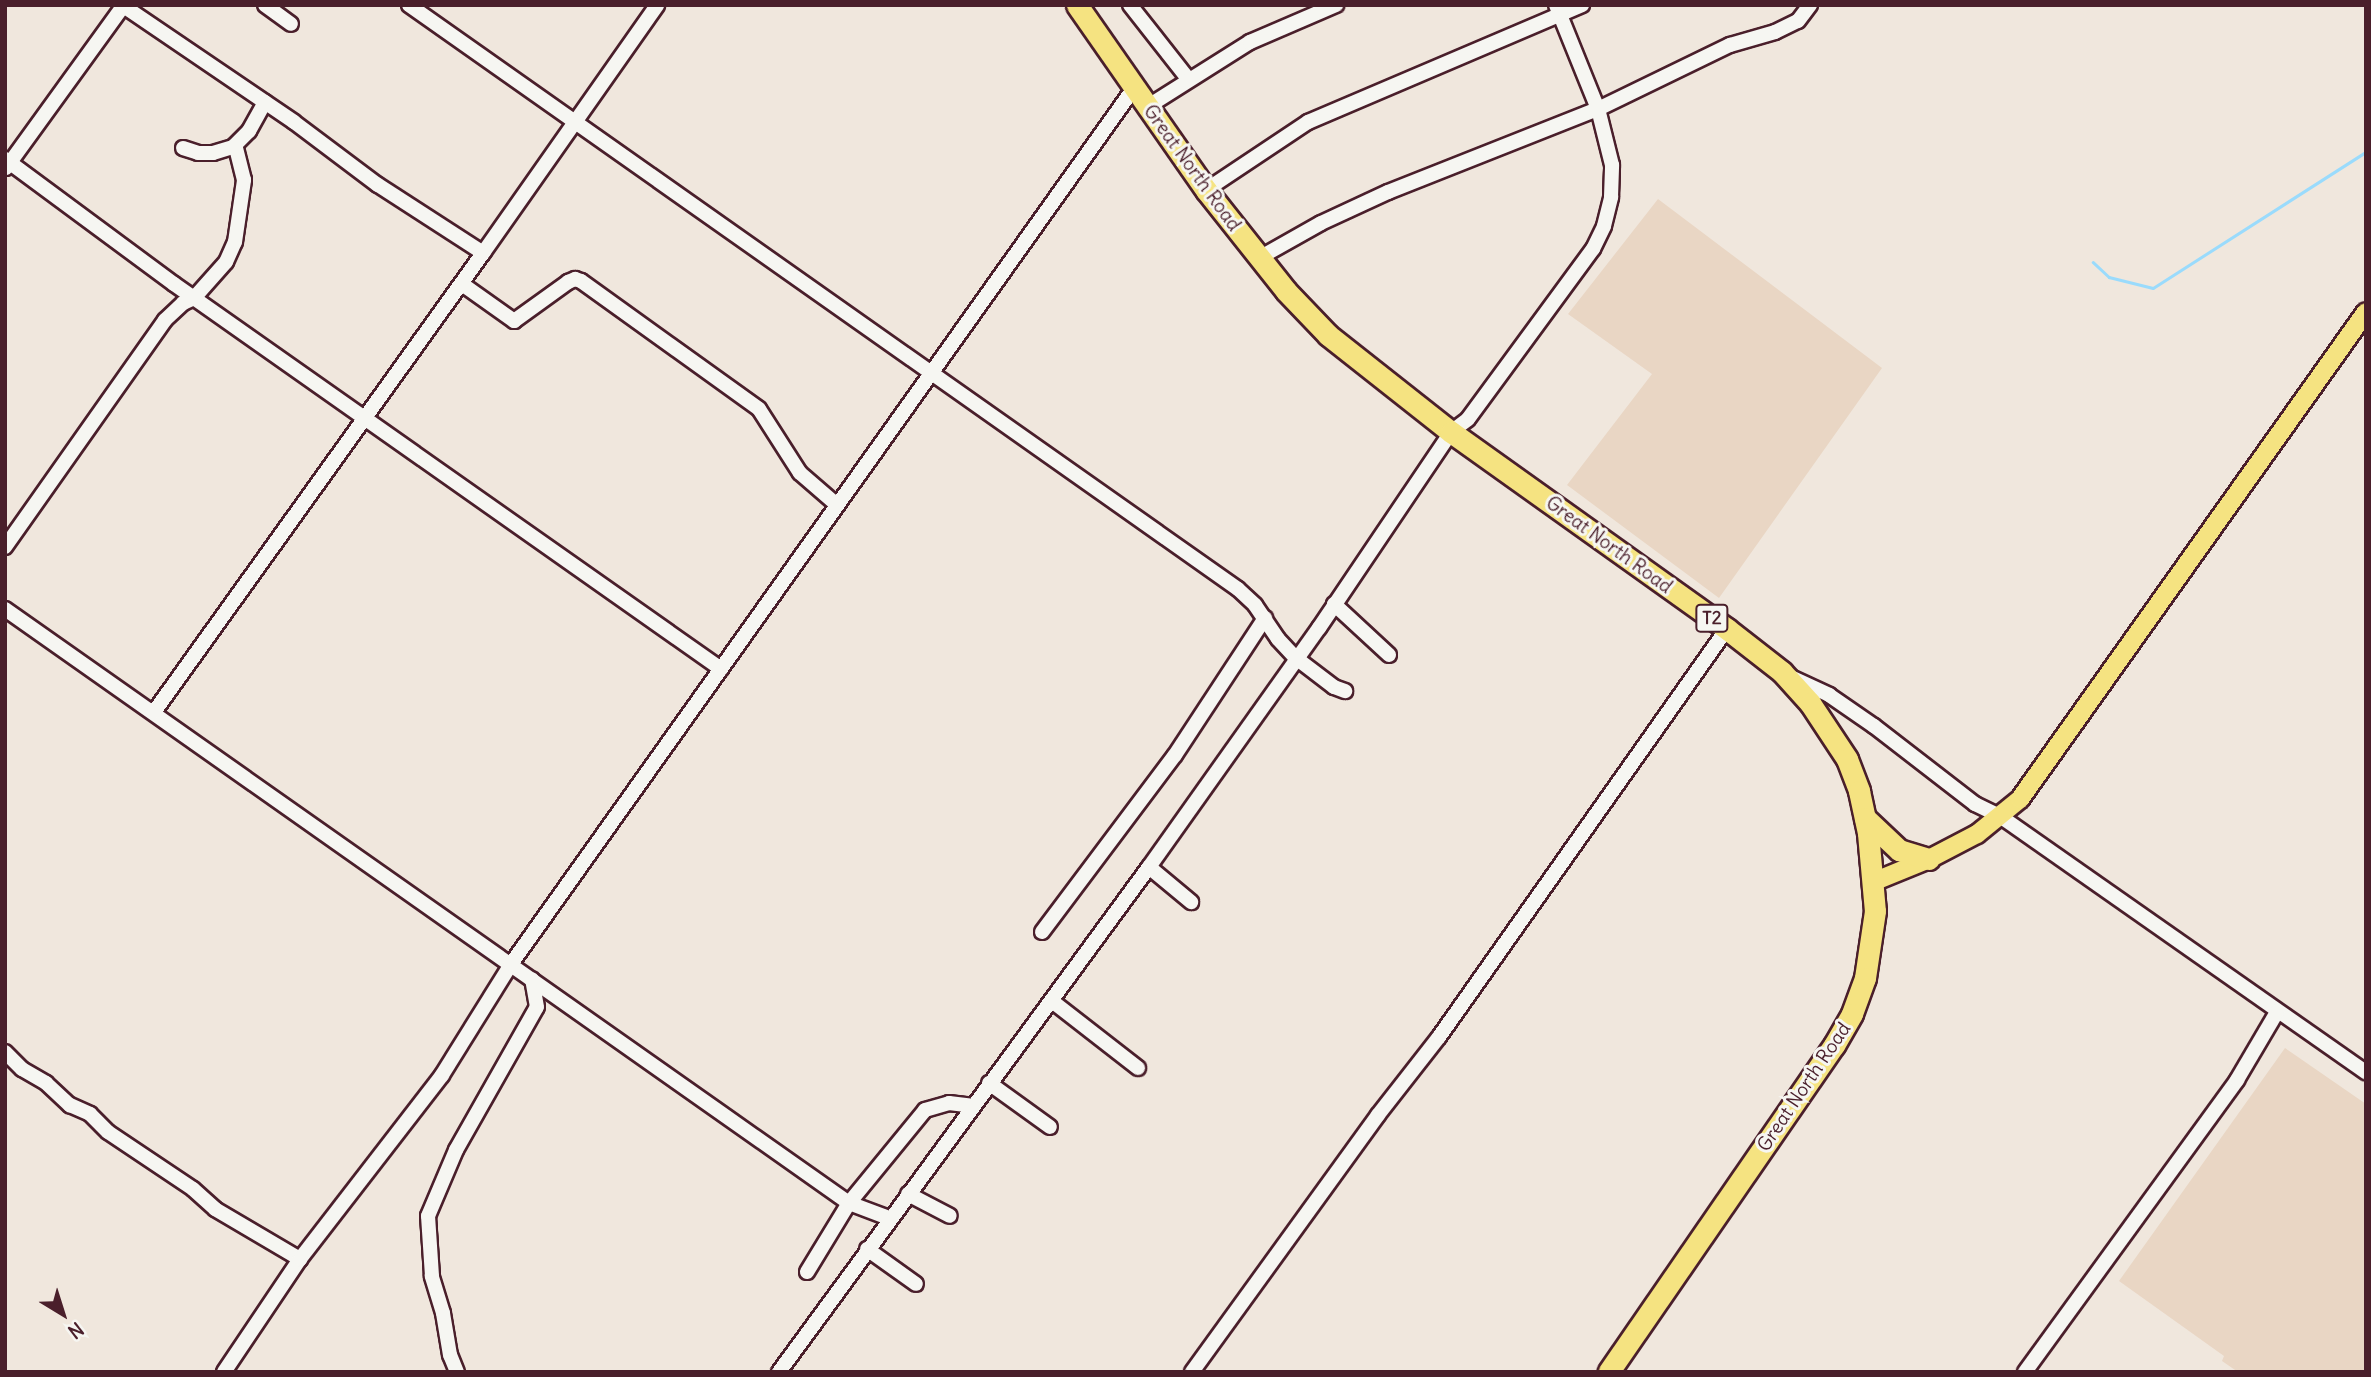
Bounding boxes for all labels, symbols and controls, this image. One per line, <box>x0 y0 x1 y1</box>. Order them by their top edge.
street label: Great North Road <box>1138 100 1246 236</box>
street label: Great North Road <box>1541 491 1677 599</box>
road number: T2 <box>1694 604 1730 632</box>
street label: Great North Road <box>1752 1018 1856 1156</box>
north arrow <box>28 1279 98 1349</box>
text: N <box>63 1317 89 1344</box>

